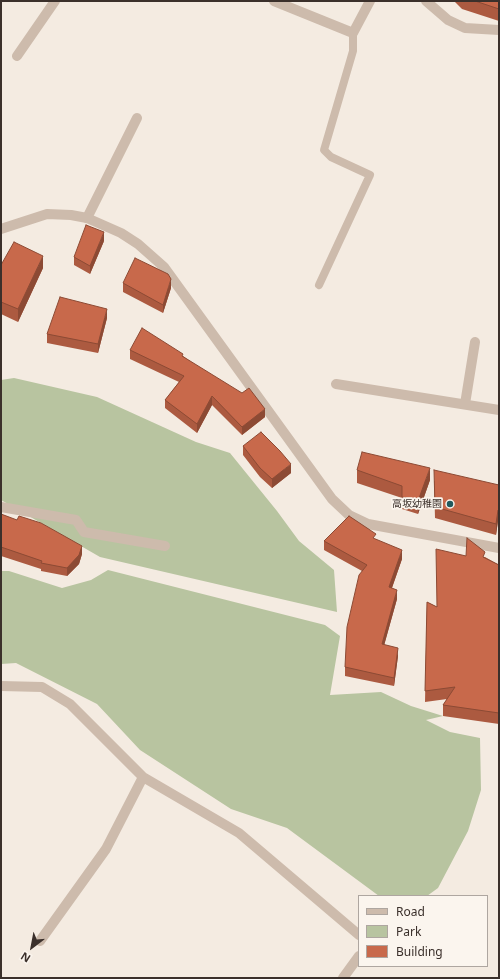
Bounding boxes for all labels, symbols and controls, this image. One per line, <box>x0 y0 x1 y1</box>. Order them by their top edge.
place label: 高坂幼稚園 <box>392 498 442 510</box>
marker: 高坂幼稚園 <box>445 499 455 509</box>
legend <box>358 895 488 967</box>
text: Road <box>396 903 425 920</box>
text: Park <box>396 923 421 940</box>
north arrow <box>12 927 52 967</box>
text: Building <box>396 943 443 960</box>
text: N <box>18 949 33 966</box>

